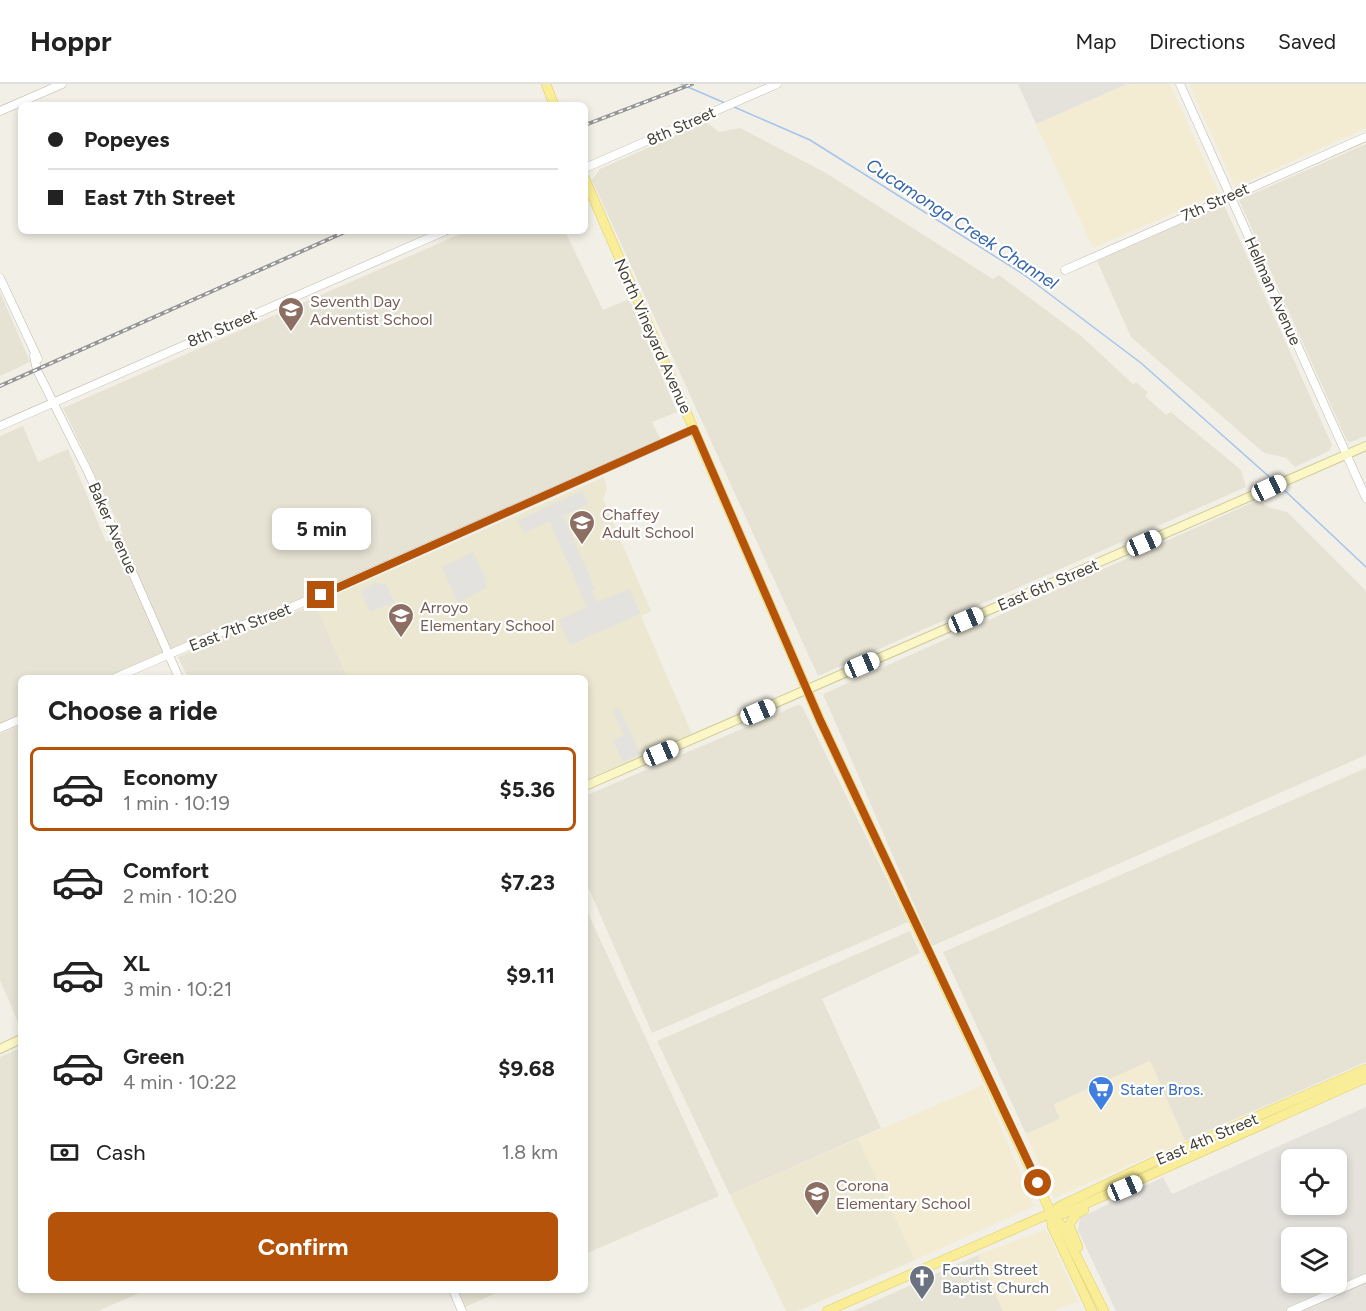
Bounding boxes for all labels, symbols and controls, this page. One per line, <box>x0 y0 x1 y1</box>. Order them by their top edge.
text: Hoppr <box>30 24 112 58</box>
text: Map <box>1075 29 1116 54</box>
text: Directions <box>1149 29 1245 54</box>
text: Saved <box>1278 29 1336 54</box>
street label: 8th Street <box>644 102 718 150</box>
text: Popeyes <box>84 126 170 153</box>
water label: Cucamonga Creek Channel <box>862 154 1063 295</box>
street label: 7th Street <box>1178 179 1252 225</box>
text: East 7th Street <box>84 184 236 211</box>
street label: Hellman Avenue <box>1241 234 1305 348</box>
street label: North Vineyard Avenue <box>610 256 696 417</box>
place label: Seventh Day Adventist School <box>310 292 433 329</box>
school or university icon: Seventh Day Adventist School <box>276 295 306 333</box>
street label: 8th Street <box>184 305 260 351</box>
car <box>1249 472 1289 504</box>
street label: Baker Avenue <box>84 479 142 577</box>
place label: Chaffey Adult School <box>602 505 694 542</box>
callout: 5 min <box>272 508 370 550</box>
school or university icon: Chaffey Adult School <box>567 508 597 546</box>
text: 5 min <box>296 517 347 541</box>
car <box>1124 527 1164 559</box>
street label: East 6th Street <box>995 555 1101 615</box>
route end <box>307 581 334 608</box>
place label: Arroyo Elementary School <box>420 598 554 635</box>
street label: East 7th Street <box>186 599 294 655</box>
school or university icon: Arroyo Elementary School <box>386 601 416 639</box>
car <box>946 605 986 635</box>
car <box>842 650 882 680</box>
text: Choose a ride <box>48 694 217 727</box>
car <box>738 697 778 727</box>
car <box>641 738 681 768</box>
icon: car <box>51 762 105 816</box>
text: Economy <box>123 764 218 791</box>
text: $5.36 <box>500 776 555 803</box>
text: 1 min · 10:19 <box>123 791 230 815</box>
icon: car <box>51 855 105 909</box>
text: Comfort <box>123 857 209 884</box>
text: $7.23 <box>500 869 555 896</box>
text: 2 min · 10:20 <box>123 884 237 908</box>
icon: car <box>51 948 105 1002</box>
text: XL <box>123 950 150 977</box>
text: $9.11 <box>506 962 555 989</box>
text: 3 min · 10:21 <box>123 977 232 1001</box>
icon: car <box>51 1041 105 1095</box>
text: Green <box>123 1043 185 1070</box>
text: $9.68 <box>498 1055 555 1082</box>
text: 4 min · 10:22 <box>123 1070 237 1094</box>
supermarket icon: Stater Bros. <box>1086 1074 1116 1112</box>
place label: Stater Bros. <box>1120 1080 1203 1099</box>
street label: East 4th Street <box>1153 1109 1261 1169</box>
icon: cash <box>48 1136 81 1169</box>
text: Cash <box>96 1139 146 1166</box>
text: 1.8 km <box>502 1140 558 1164</box>
map controls <box>1281 1149 1347 1293</box>
button: locate <box>1281 1149 1347 1215</box>
route start <box>1024 1169 1051 1196</box>
car <box>1105 1173 1145 1203</box>
place label: Corona Elementary School <box>836 1176 970 1213</box>
school or university icon: Corona Elementary School <box>802 1179 832 1217</box>
button: Confirm <box>48 1212 558 1281</box>
button: layers <box>1281 1227 1347 1293</box>
place label: Fourth Street Baptist Church <box>942 1260 1049 1297</box>
church icon: Fourth Street Baptist Church <box>907 1263 937 1301</box>

